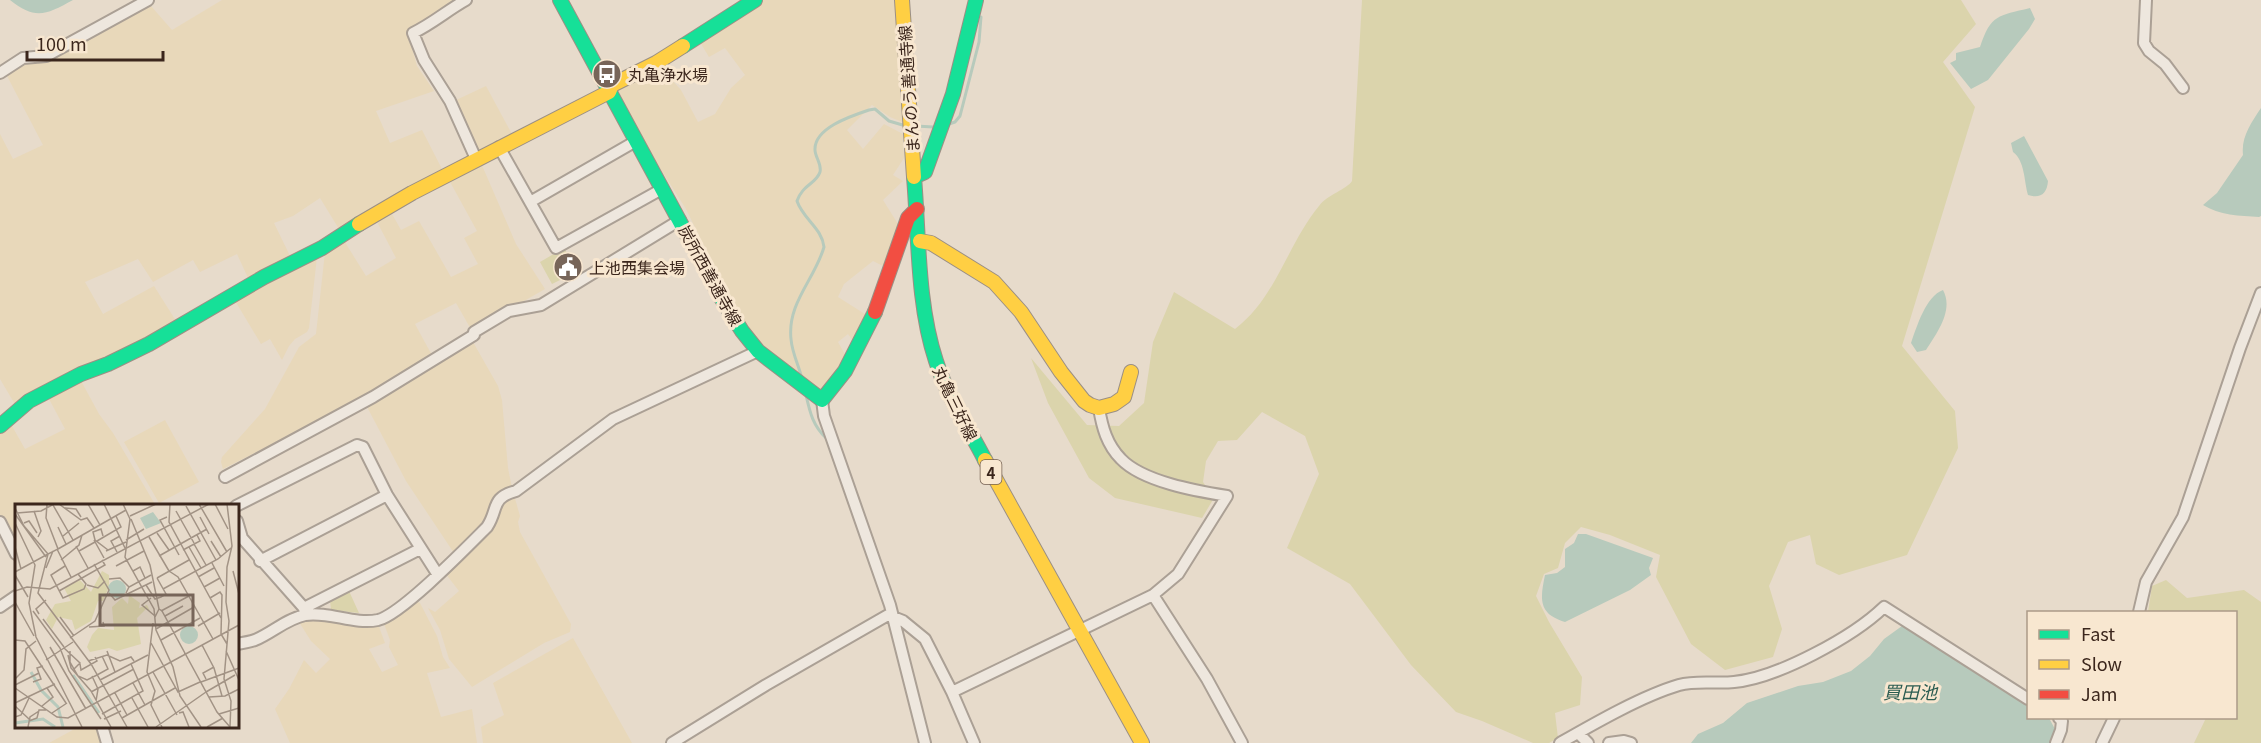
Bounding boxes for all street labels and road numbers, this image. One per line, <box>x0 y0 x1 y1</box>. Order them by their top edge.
street label: まんのう善通寺線 <box>892 24 924 154</box>
street label: 炭所西善通寺線 <box>673 220 749 330</box>
street label: 丸亀三好線 <box>928 362 984 444</box>
road number: 4 <box>980 460 1002 484</box>

